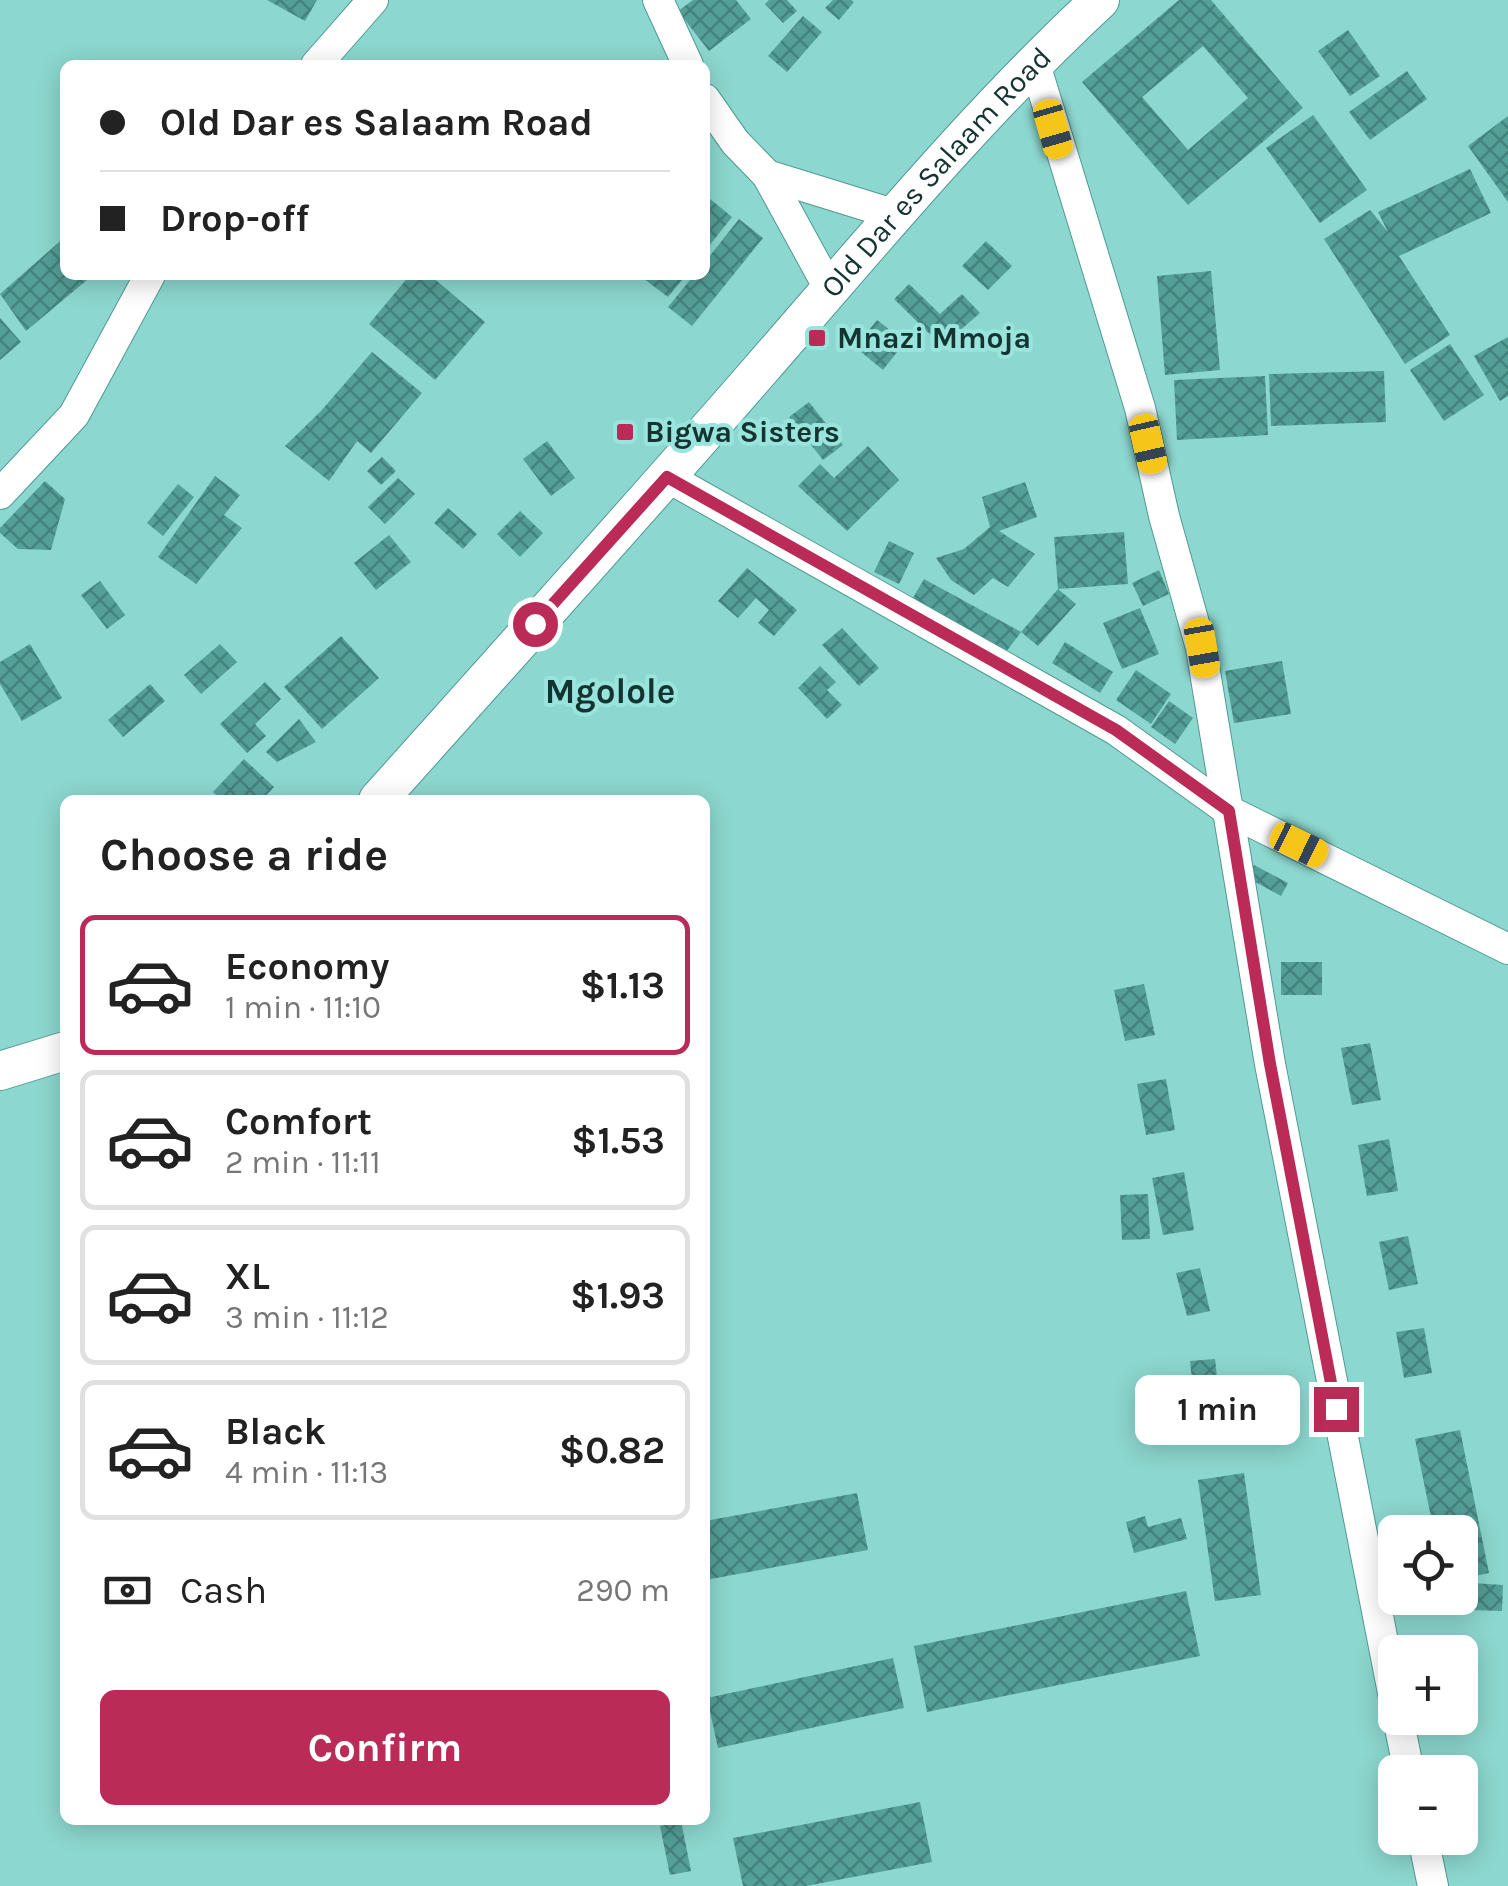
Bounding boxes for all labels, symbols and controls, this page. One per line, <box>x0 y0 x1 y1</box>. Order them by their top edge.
street label: Old Dar es Salaam Road <box>813 39 1059 305</box>
car <box>1030 96 1076 162</box>
text: Old Dar es Salaam Road <box>160 100 593 145</box>
text: Drop-off <box>160 196 309 241</box>
place label: Mnazi Mmoja <box>837 320 1031 356</box>
marker: Mnazi Mmoja <box>806 327 828 349</box>
car <box>1127 411 1169 477</box>
place label: Bigwa Sisters <box>645 414 840 450</box>
marker: Bigwa Sisters <box>614 421 636 443</box>
route start <box>513 602 558 647</box>
car <box>1182 616 1222 680</box>
district label: Mgolole <box>545 671 675 713</box>
car <box>1265 818 1333 872</box>
text: Choose a ride <box>100 829 388 881</box>
icon: car <box>105 940 195 1030</box>
text: Economy <box>225 944 389 989</box>
text: $1.13 <box>580 963 665 1008</box>
text: 1 min · 11:10 <box>225 989 381 1026</box>
icon: car <box>105 1095 195 1185</box>
text: Comfort <box>225 1099 372 1144</box>
text: $1.53 <box>571 1118 665 1163</box>
text: 2 min · 11:11 <box>225 1144 381 1181</box>
icon: car <box>105 1250 195 1340</box>
text: XL <box>225 1254 270 1299</box>
text: $1.93 <box>570 1273 665 1318</box>
text: 3 min · 11:12 <box>225 1299 389 1336</box>
callout: 1 min <box>1136 1374 1301 1444</box>
route end <box>1314 1387 1359 1432</box>
text: 1 min <box>1177 1391 1258 1428</box>
icon: car <box>105 1405 195 1495</box>
text: Black <box>225 1409 326 1454</box>
text: $0.82 <box>559 1428 665 1473</box>
text: 4 min · 11:13 <box>225 1454 388 1491</box>
map controls <box>1378 1515 1478 1855</box>
button: locate <box>1378 1515 1478 1615</box>
icon: cash <box>100 1563 155 1618</box>
text: Cash <box>180 1568 267 1613</box>
text: 290 m <box>576 1572 670 1609</box>
button: + <box>1378 1635 1478 1735</box>
button: Confirm <box>100 1690 670 1805</box>
button: − <box>1378 1755 1478 1855</box>

